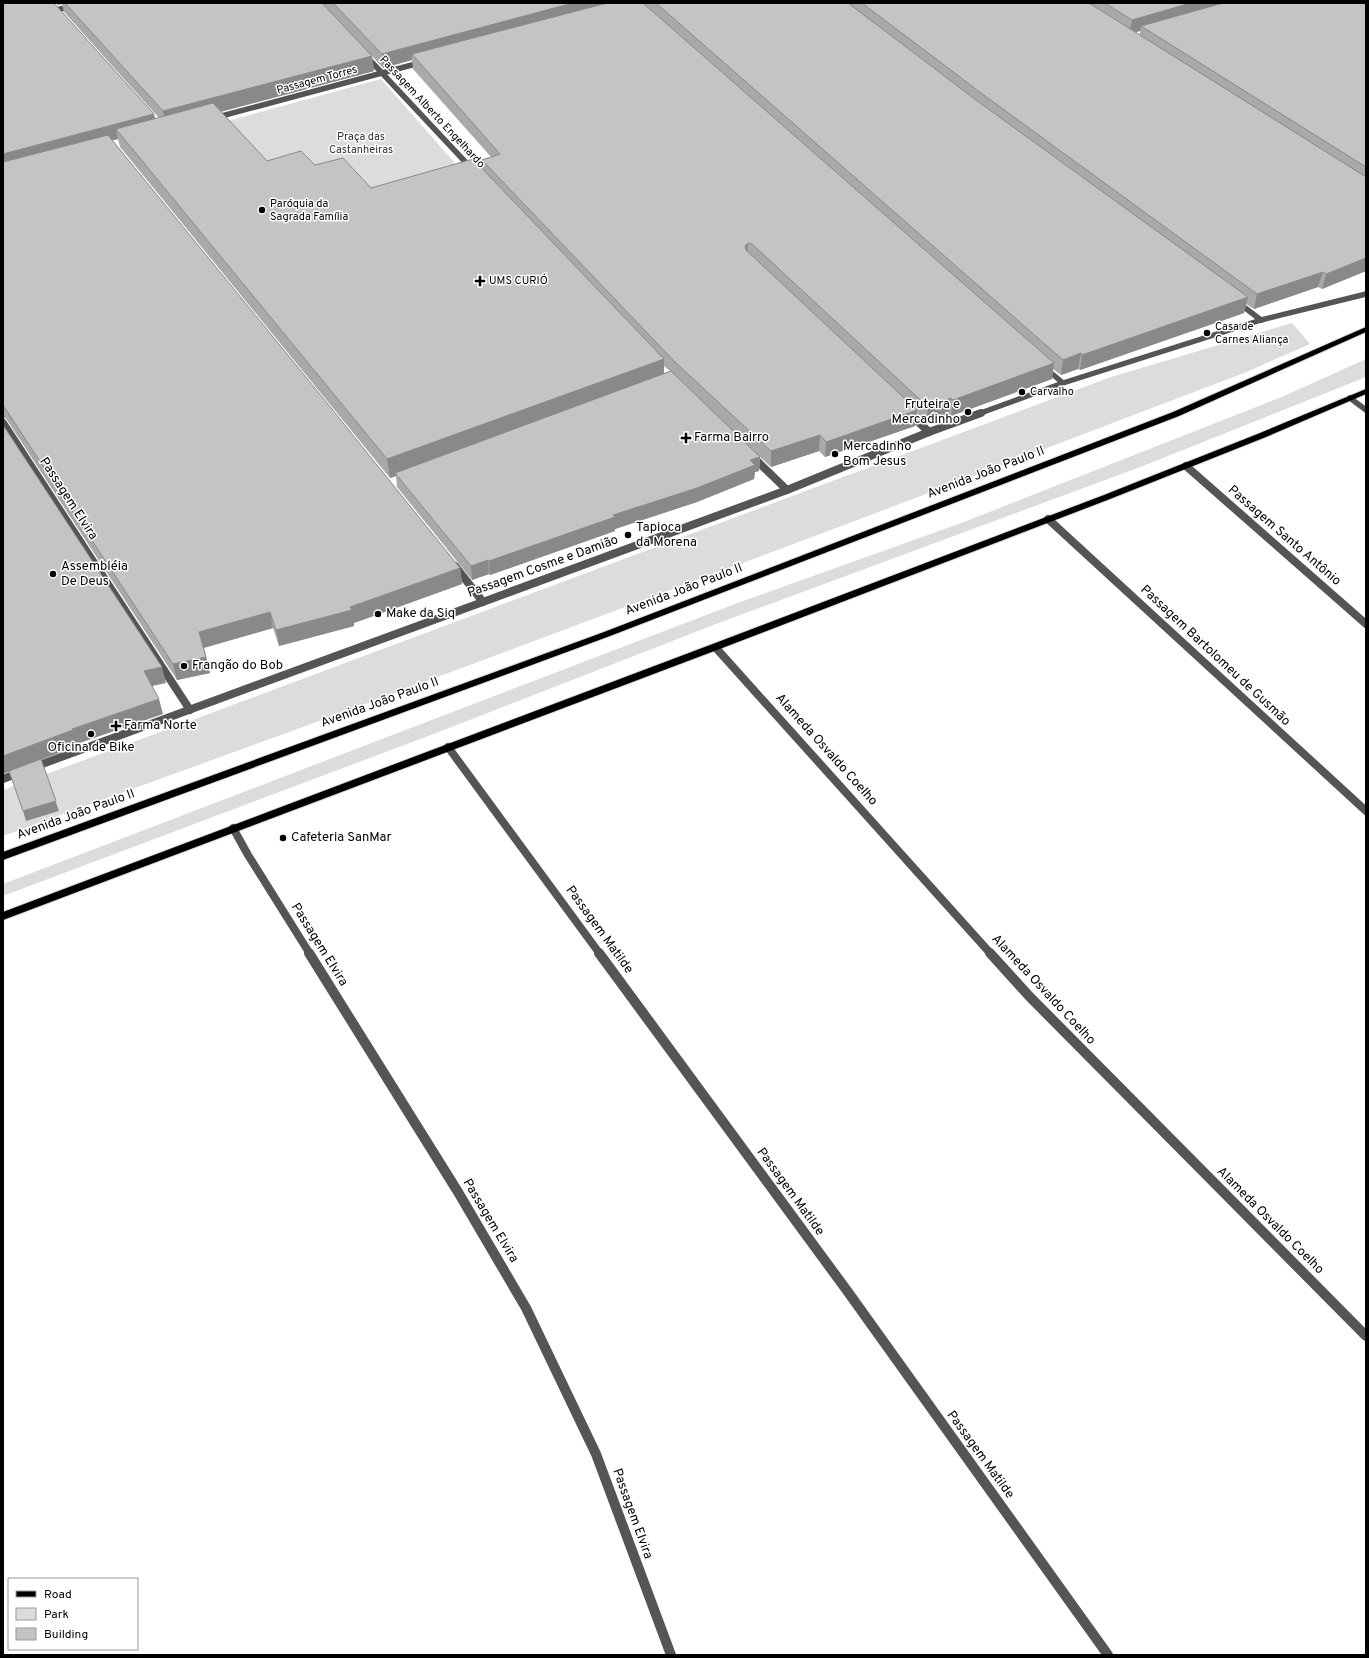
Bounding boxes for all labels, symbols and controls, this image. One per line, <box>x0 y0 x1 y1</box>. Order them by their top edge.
street label: Passagem Alberto Engelhardo <box>376 53 488 171</box>
street label: Passagem Torres <box>275 62 359 98</box>
park label: Praça das Castanheiras <box>329 130 393 157</box>
place label: Paróquia da Sagrada Família <box>270 197 348 224</box>
marker: Paróquia da Sagrada Família <box>257 205 267 215</box>
place label: UMS CURIÓ <box>489 273 548 288</box>
marker: UMS CURIÓ <box>474 275 486 287</box>
place label: Casa de Carnes Aliança <box>1215 320 1289 347</box>
marker: Casa de Carnes Aliança <box>1202 328 1212 338</box>
place label: Carvalho <box>1030 385 1074 399</box>
marker: Carvalho <box>1017 387 1027 397</box>
place label: Fruteira e Mercadinho <box>892 397 960 428</box>
marker: Fruteira e Mercadinho <box>963 407 973 417</box>
place label: Farma Bairro <box>694 430 769 446</box>
marker: Farma Bairro <box>681 433 691 443</box>
place label: Mercadinho Bom Jesus <box>843 439 911 470</box>
street label: Avenida João Paulo II <box>925 443 1047 503</box>
marker: Mercadinho Bom Jesus <box>830 449 840 459</box>
street label: Passagem Elvira <box>35 455 101 543</box>
street label: Passagem Santo Antônio <box>1224 482 1344 590</box>
place label: Tapioca da Morena <box>636 520 697 551</box>
marker: Tapioca da Morena <box>623 530 633 540</box>
street label: Passagem Cosme e Damião <box>465 532 621 602</box>
place label: Assembléia De Deus <box>61 559 128 590</box>
street label: Avenida João Paulo II <box>623 560 745 620</box>
marker: Assembléia De Deus <box>48 569 58 579</box>
street label: Passagem Bartolomeu de Gusmão <box>1137 582 1293 730</box>
place label: Make da Siq <box>386 606 455 622</box>
marker: Make da Siq <box>373 609 383 619</box>
place label: Frangão do Bob <box>192 658 283 674</box>
marker: Frangão do Bob <box>179 661 189 671</box>
street label: Avenida João Paulo II <box>319 674 441 732</box>
street label: Alameda Osvaldo Coelho <box>771 691 881 809</box>
place label: Farma Norte <box>124 718 197 734</box>
marker: Farma Norte <box>111 721 121 731</box>
marker: Oficina de Bike <box>86 729 96 739</box>
place label: Oficina de Bike <box>48 740 134 756</box>
street label: Avenida João Paulo II <box>15 786 137 844</box>
place label: Cafeteria SanMar <box>291 830 391 846</box>
marker: Cafeteria SanMar <box>278 833 288 843</box>
street label: Passagem Matilde <box>562 883 636 977</box>
street label: Passagem Elvira <box>287 900 351 990</box>
street label: Alameda Osvaldo Coelho <box>988 931 1098 1049</box>
street label: Passagem Matilde <box>753 1145 827 1239</box>
street label: Alameda Osvaldo Coelho <box>1213 1164 1327 1278</box>
street label: Passagem Elvira <box>459 1176 521 1266</box>
street label: Passagem Matilde <box>943 1408 1017 1502</box>
street label: Passagem Elvira <box>608 1467 656 1561</box>
legend <box>8 1578 138 1650</box>
text: Road <box>44 1587 72 1603</box>
text: Park <box>44 1607 69 1623</box>
text: Building <box>44 1627 88 1643</box>

